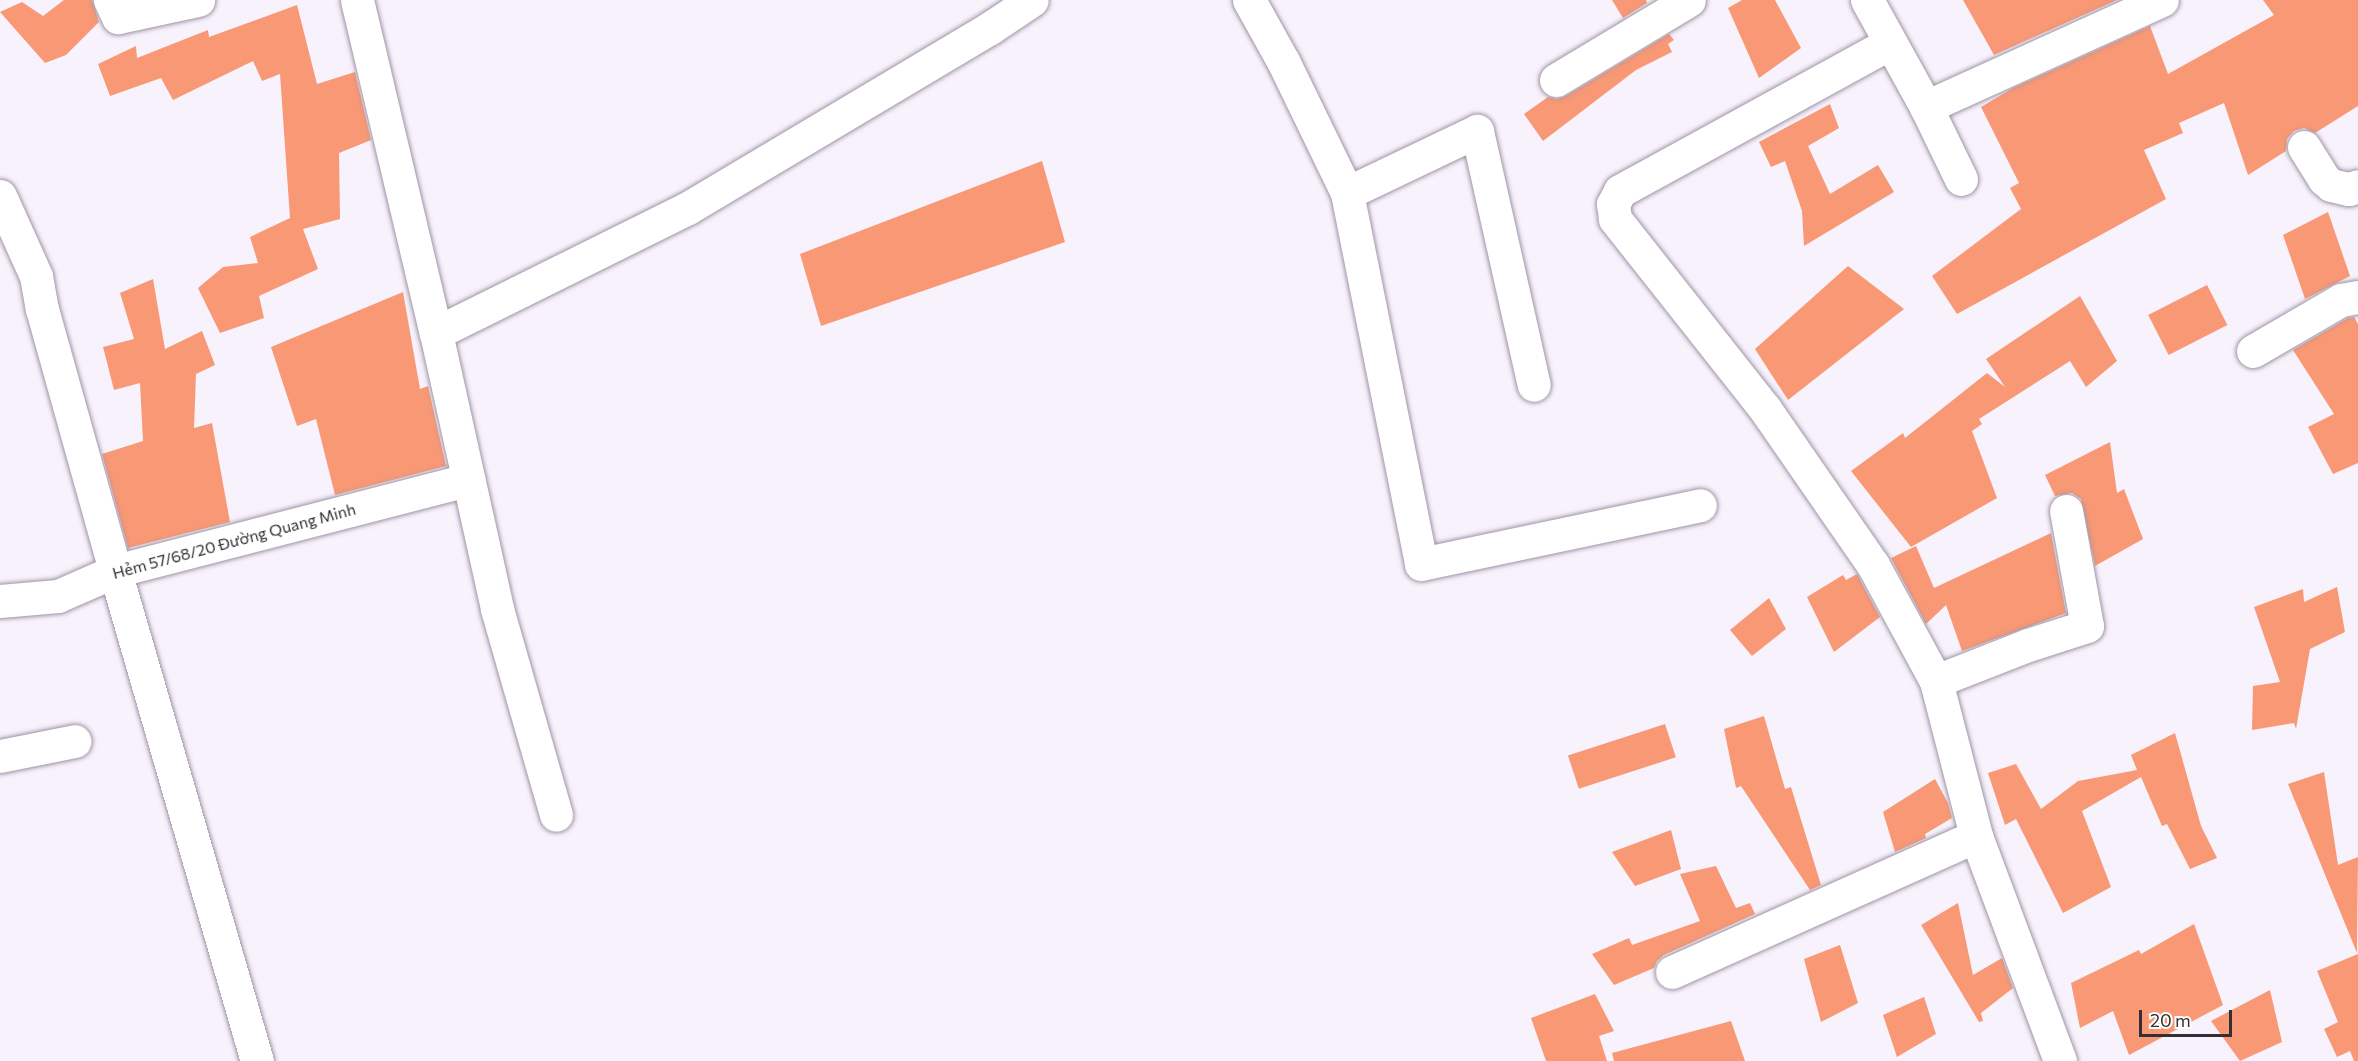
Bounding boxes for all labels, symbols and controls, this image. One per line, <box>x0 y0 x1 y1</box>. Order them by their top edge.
street label: Hẻm 57/68/20 Đường Quang Minh <box>110 499 358 583</box>
scale bar <box>2142 998 2235 1036</box>
text: 20 m <box>2150 1009 2191 1031</box>

